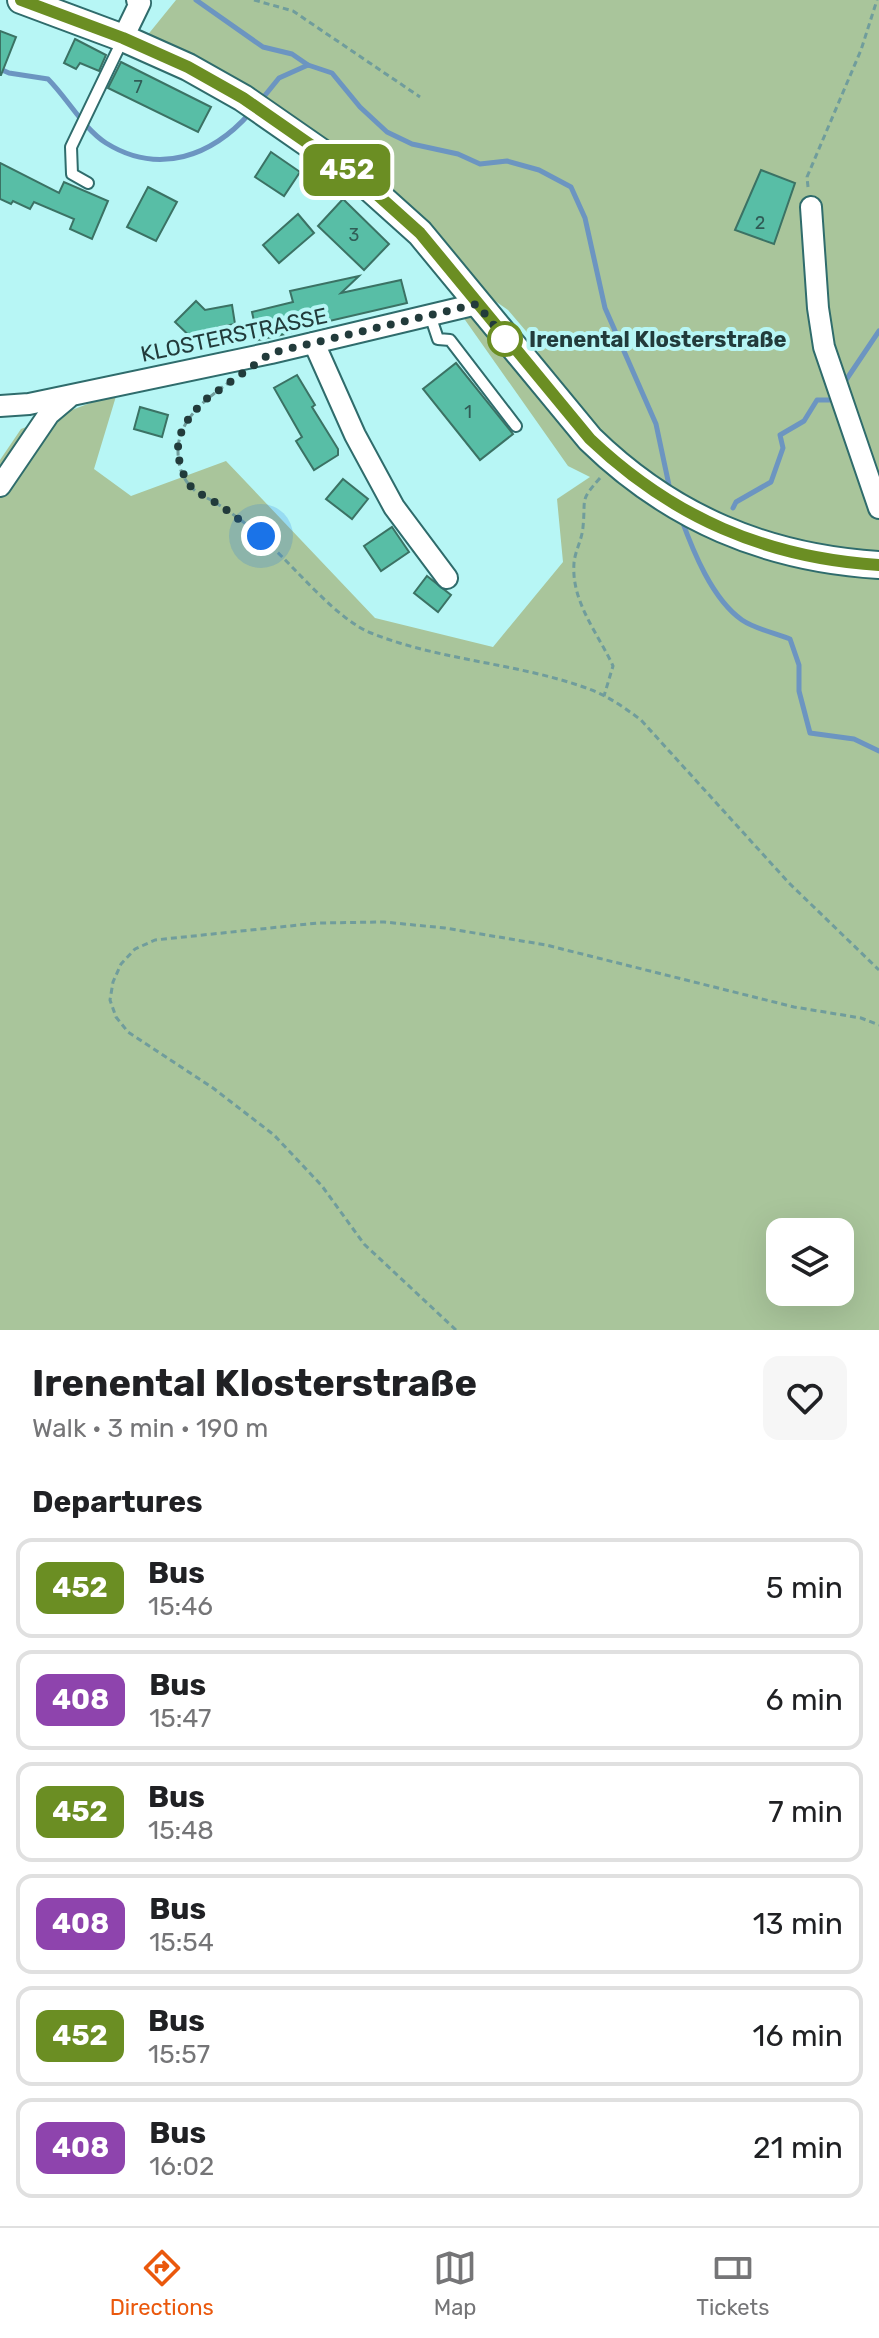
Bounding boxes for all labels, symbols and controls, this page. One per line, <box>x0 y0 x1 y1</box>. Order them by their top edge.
house number: 7 <box>133 76 143 98</box>
line badge: 452 <box>301 144 393 196</box>
text: 452 <box>319 153 375 186</box>
house number: 2 <box>755 212 765 234</box>
house number: 3 <box>349 224 359 246</box>
street label: KLOSTERSTRASSE <box>138 302 330 368</box>
marker: Irenental Klosterstraße <box>488 322 522 356</box>
place label: Irenental Klosterstraße <box>529 326 787 353</box>
house number: 1 <box>464 401 472 423</box>
your location <box>241 516 281 556</box>
map controls <box>766 1218 854 1306</box>
button: layers <box>766 1218 854 1306</box>
button: heart <box>763 1356 847 1440</box>
text: Irenental Klosterstraße <box>32 1360 477 1406</box>
text: Walk · 3 min · 190 m <box>32 1413 268 1444</box>
text: Departures <box>32 1484 203 1520</box>
text: Bus <box>148 1555 205 1591</box>
text: 5 min <box>766 1570 843 1606</box>
text: 452 <box>52 1571 108 1604</box>
text: 15:46 <box>148 1591 213 1622</box>
text: Bus <box>149 1667 206 1703</box>
text: 6 min <box>765 1682 843 1718</box>
text: 408 <box>52 1683 109 1716</box>
text: 15:47 <box>149 1703 211 1734</box>
text: Bus <box>148 1779 205 1815</box>
text: 7 min <box>768 1794 843 1830</box>
text: 452 <box>52 1795 108 1828</box>
text: 15:48 <box>148 1815 214 1846</box>
text: Bus <box>149 1891 206 1927</box>
text: 13 min <box>753 1906 843 1942</box>
text: 408 <box>52 1907 109 1940</box>
text: 15:54 <box>149 1927 214 1958</box>
text: Bus <box>148 2003 205 2039</box>
text: 16 min <box>753 2018 843 2054</box>
text: 452 <box>52 2019 108 2052</box>
text: 15:57 <box>148 2039 210 2070</box>
text: Bus <box>149 2115 206 2151</box>
text: 21 min <box>753 2130 843 2166</box>
text: 408 <box>52 2131 109 2164</box>
text: 16:02 <box>149 2151 214 2182</box>
tab: Directions <box>110 2246 214 2321</box>
tab: Map <box>433 2246 477 2321</box>
tab: Tickets <box>696 2246 769 2321</box>

